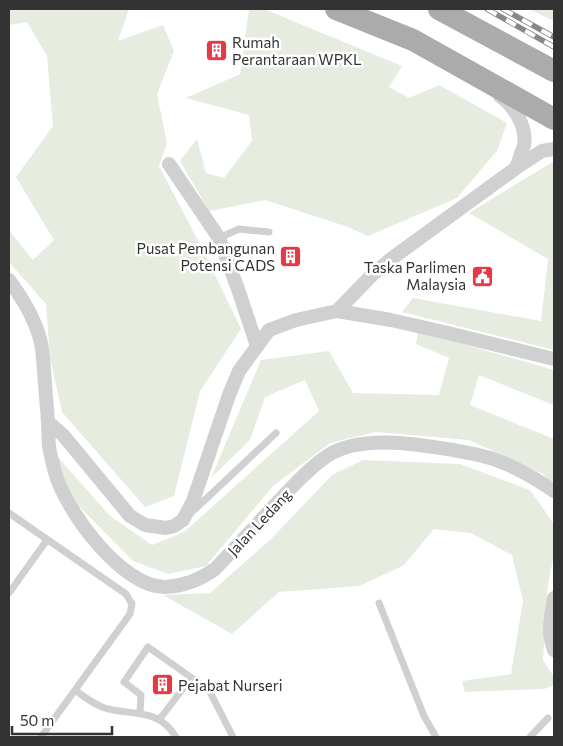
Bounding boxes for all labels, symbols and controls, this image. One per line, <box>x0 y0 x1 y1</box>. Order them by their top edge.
place label: Rumah Perantaraan WPKL <box>232 33 362 68</box>
building icon: Rumah Perantaraan WPKL <box>204 39 228 63</box>
place label: Pusat Pembangunan Potensi CADS <box>137 239 275 274</box>
building icon: Pusat Pembangunan Potensi CADS <box>279 245 303 269</box>
place label: Taska Parlimen Malaysia <box>364 258 466 293</box>
public building icon: Taska Parlimen Malaysia <box>470 264 494 288</box>
street label: Jalan Ledang <box>223 485 295 559</box>
building icon: Pejabat Nurseri <box>150 673 174 697</box>
place label: Pejabat Nurseri <box>178 676 282 694</box>
scale bar <box>12 704 112 736</box>
text: 50 m <box>20 711 54 729</box>

